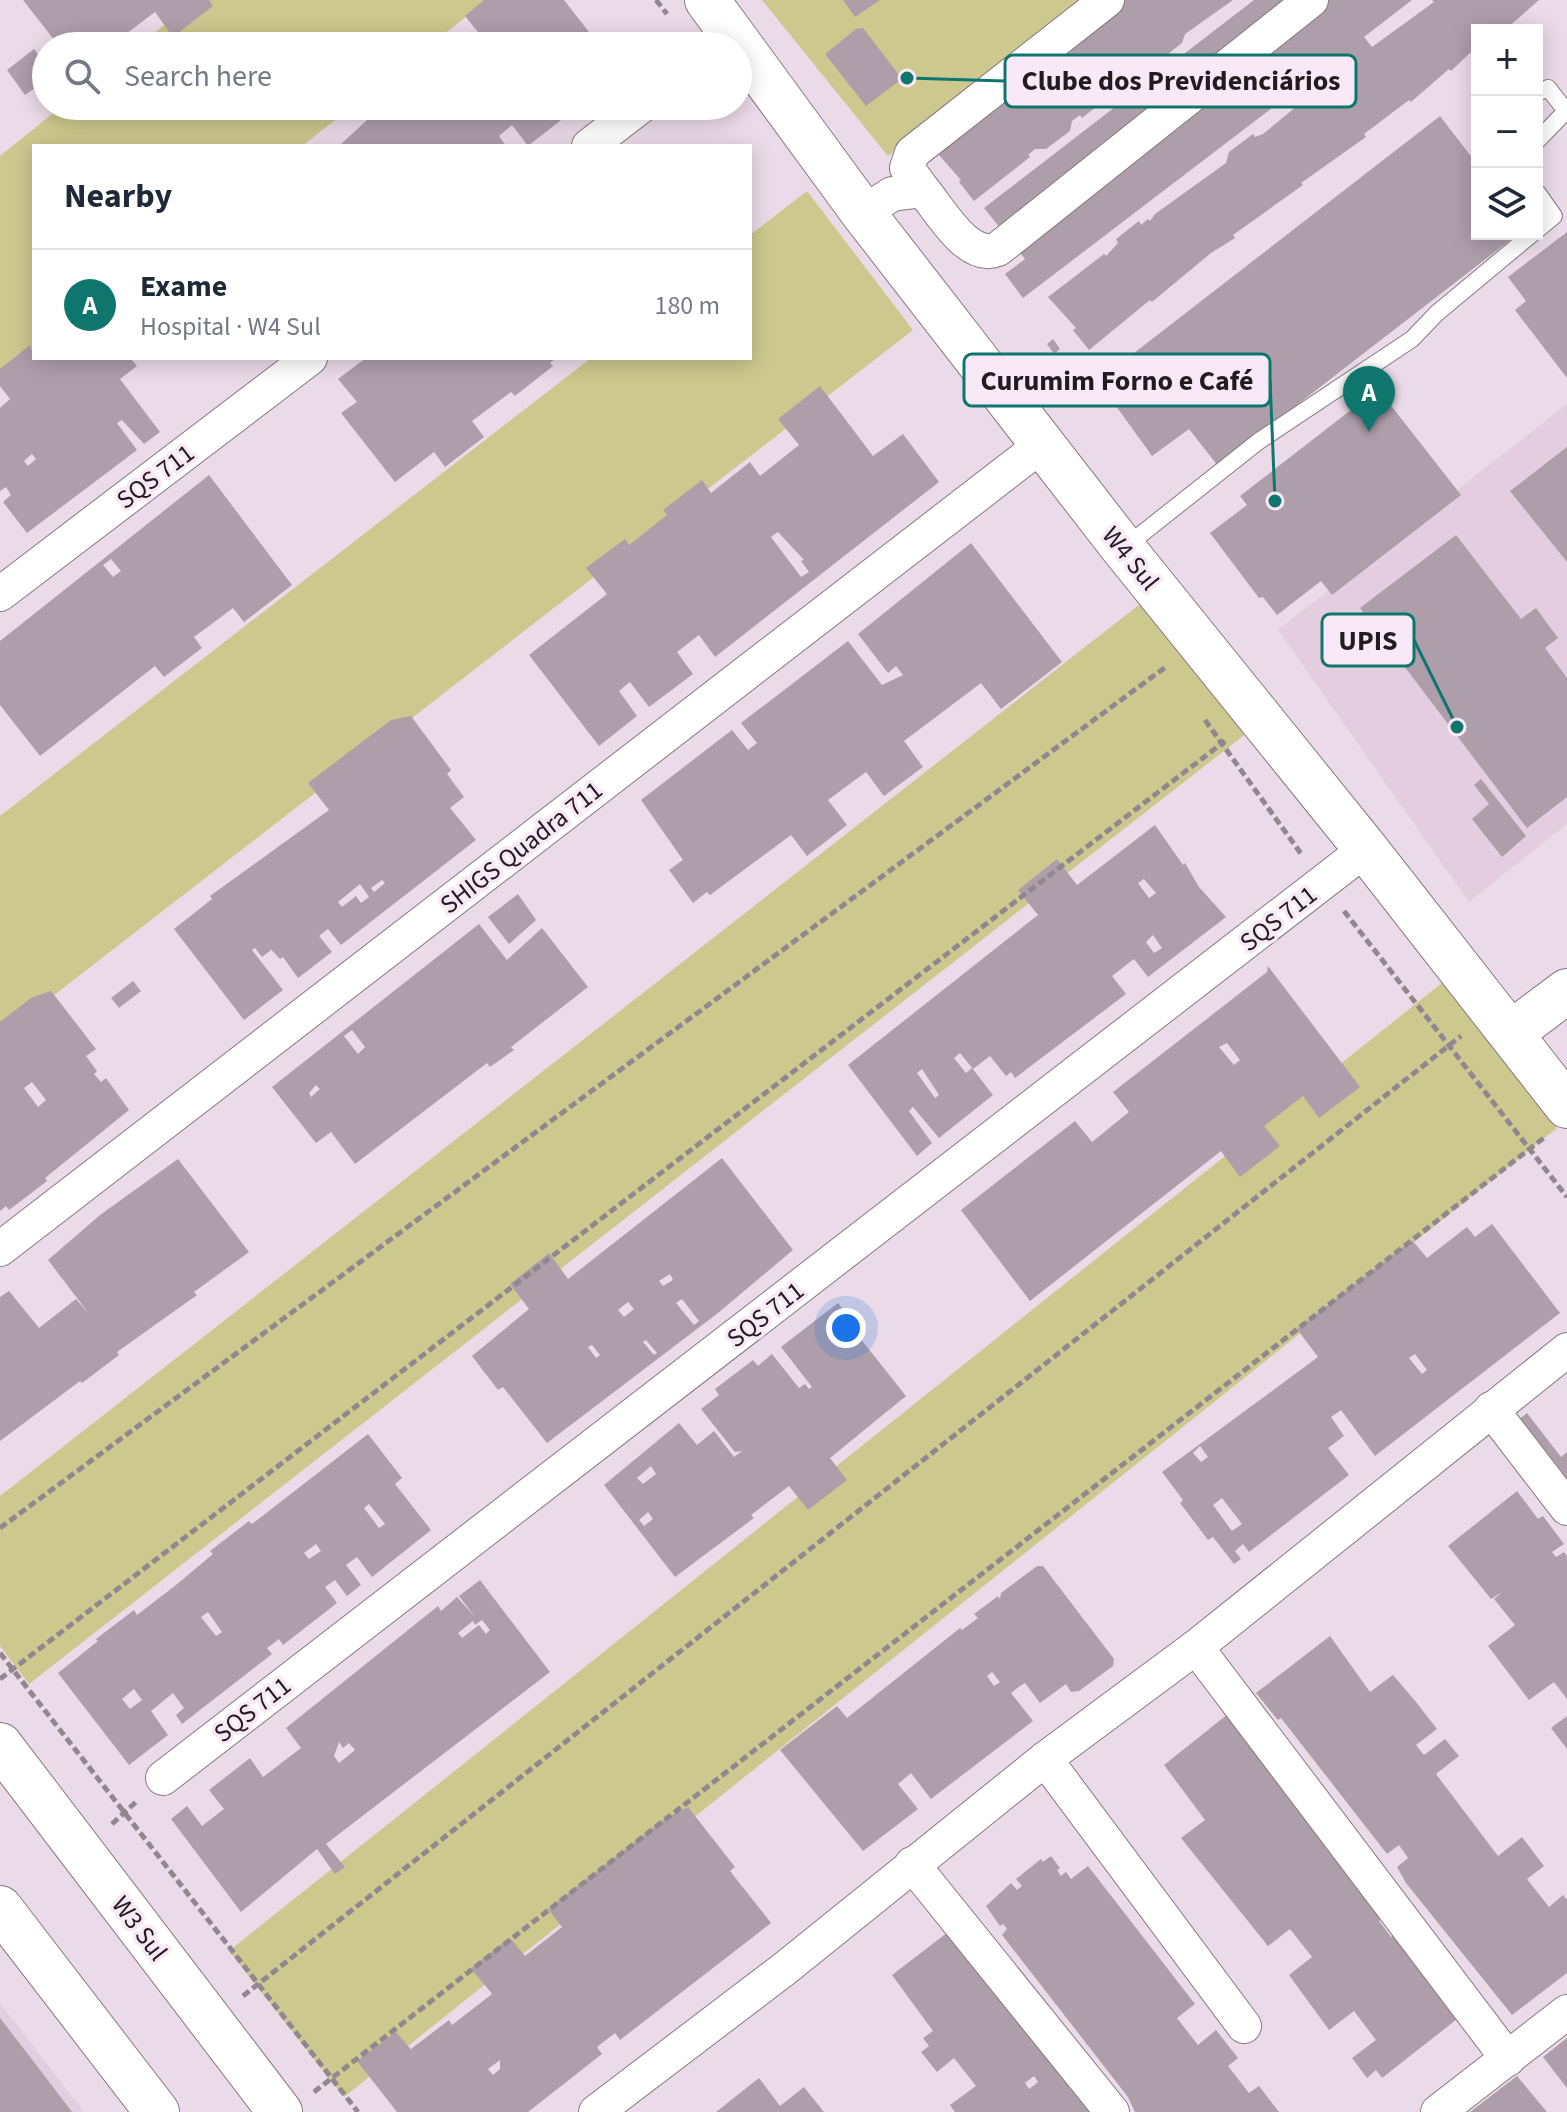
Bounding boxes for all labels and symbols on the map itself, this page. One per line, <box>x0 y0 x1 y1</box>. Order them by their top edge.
callout: Clube dos Previdenciários <box>1005 55 1356 107</box>
text: Clube dos Previdenciários <box>1022 61 1340 101</box>
callout: Curumim Forno e Café <box>964 354 1270 406</box>
text: Curumim Forno e Café <box>980 361 1254 401</box>
pin: A <box>1343 366 1395 432</box>
street label: SQS 711 <box>109 435 202 518</box>
street label: W4 Sul <box>1093 518 1168 598</box>
callout: UPIS <box>1322 614 1414 666</box>
text: UPIS <box>1338 621 1398 661</box>
street label: SHIGS Quadra 711 <box>432 772 610 923</box>
street label: SQS 711 <box>1232 876 1325 960</box>
street label: SQS 711 <box>719 1272 812 1356</box>
your location <box>826 1308 866 1348</box>
street label: SQS 711 <box>206 1667 299 1751</box>
street label: W3 Sul <box>103 1888 176 1969</box>

